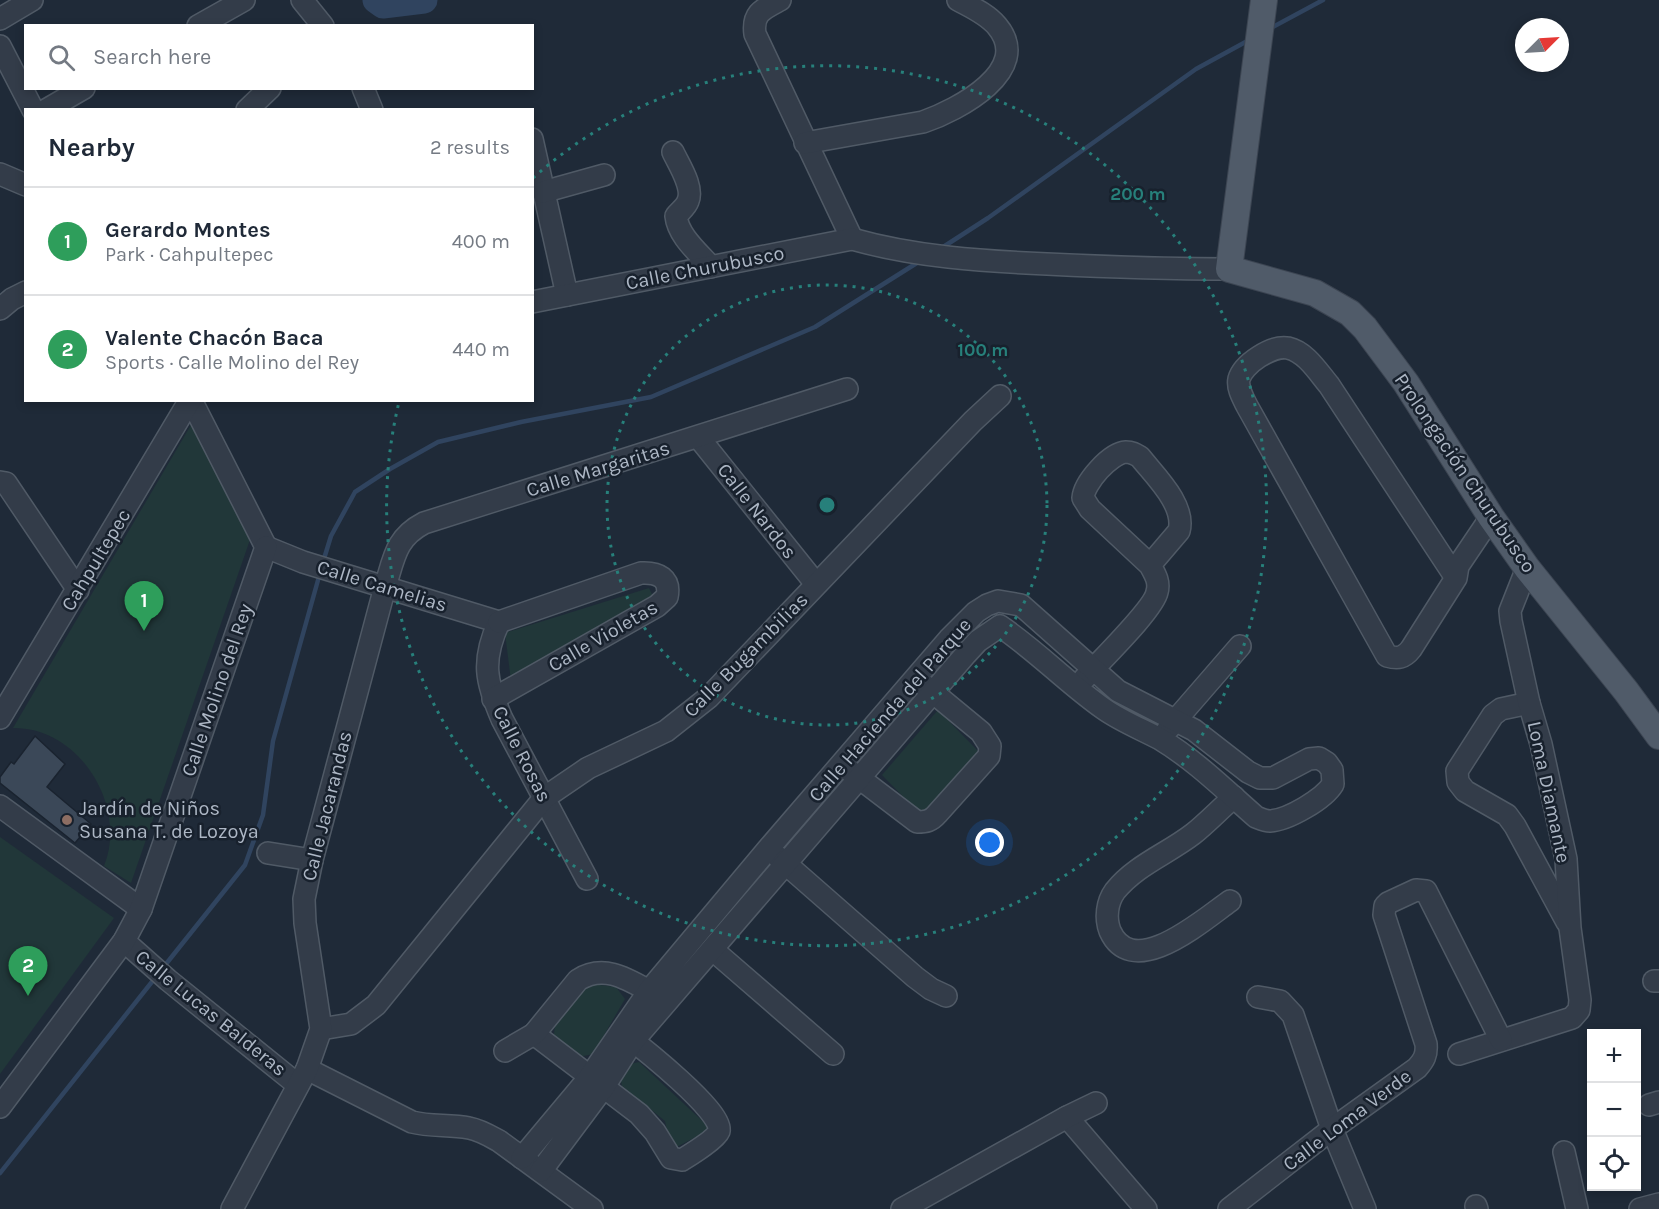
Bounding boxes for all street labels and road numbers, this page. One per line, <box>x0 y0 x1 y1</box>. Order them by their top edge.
street label: Calle Churubusco <box>624 241 786 295</box>
street label: Prolongación Churubusco <box>1390 369 1540 577</box>
street label: Calle Margaritas <box>523 436 673 502</box>
street label: Calle Nardos <box>713 459 801 563</box>
street label: Cahpultepec <box>57 505 135 615</box>
street label: Calle Camelias <box>314 555 450 617</box>
street label: Calle Bugambilias <box>679 588 813 722</box>
street label: Calle Violetas <box>544 595 662 677</box>
street label: Calle Molino del Rey <box>177 601 257 779</box>
street label: Calle Hacienda del Parque <box>804 613 976 807</box>
street label: Calle Rosas <box>488 702 556 806</box>
street label: Loma Diamante <box>1523 719 1575 865</box>
street label: Calle Jacarandas <box>297 729 357 883</box>
street label: Calle Lucas Balderas <box>131 945 291 1081</box>
street label: Calle Loma Verde <box>1278 1064 1416 1176</box>

